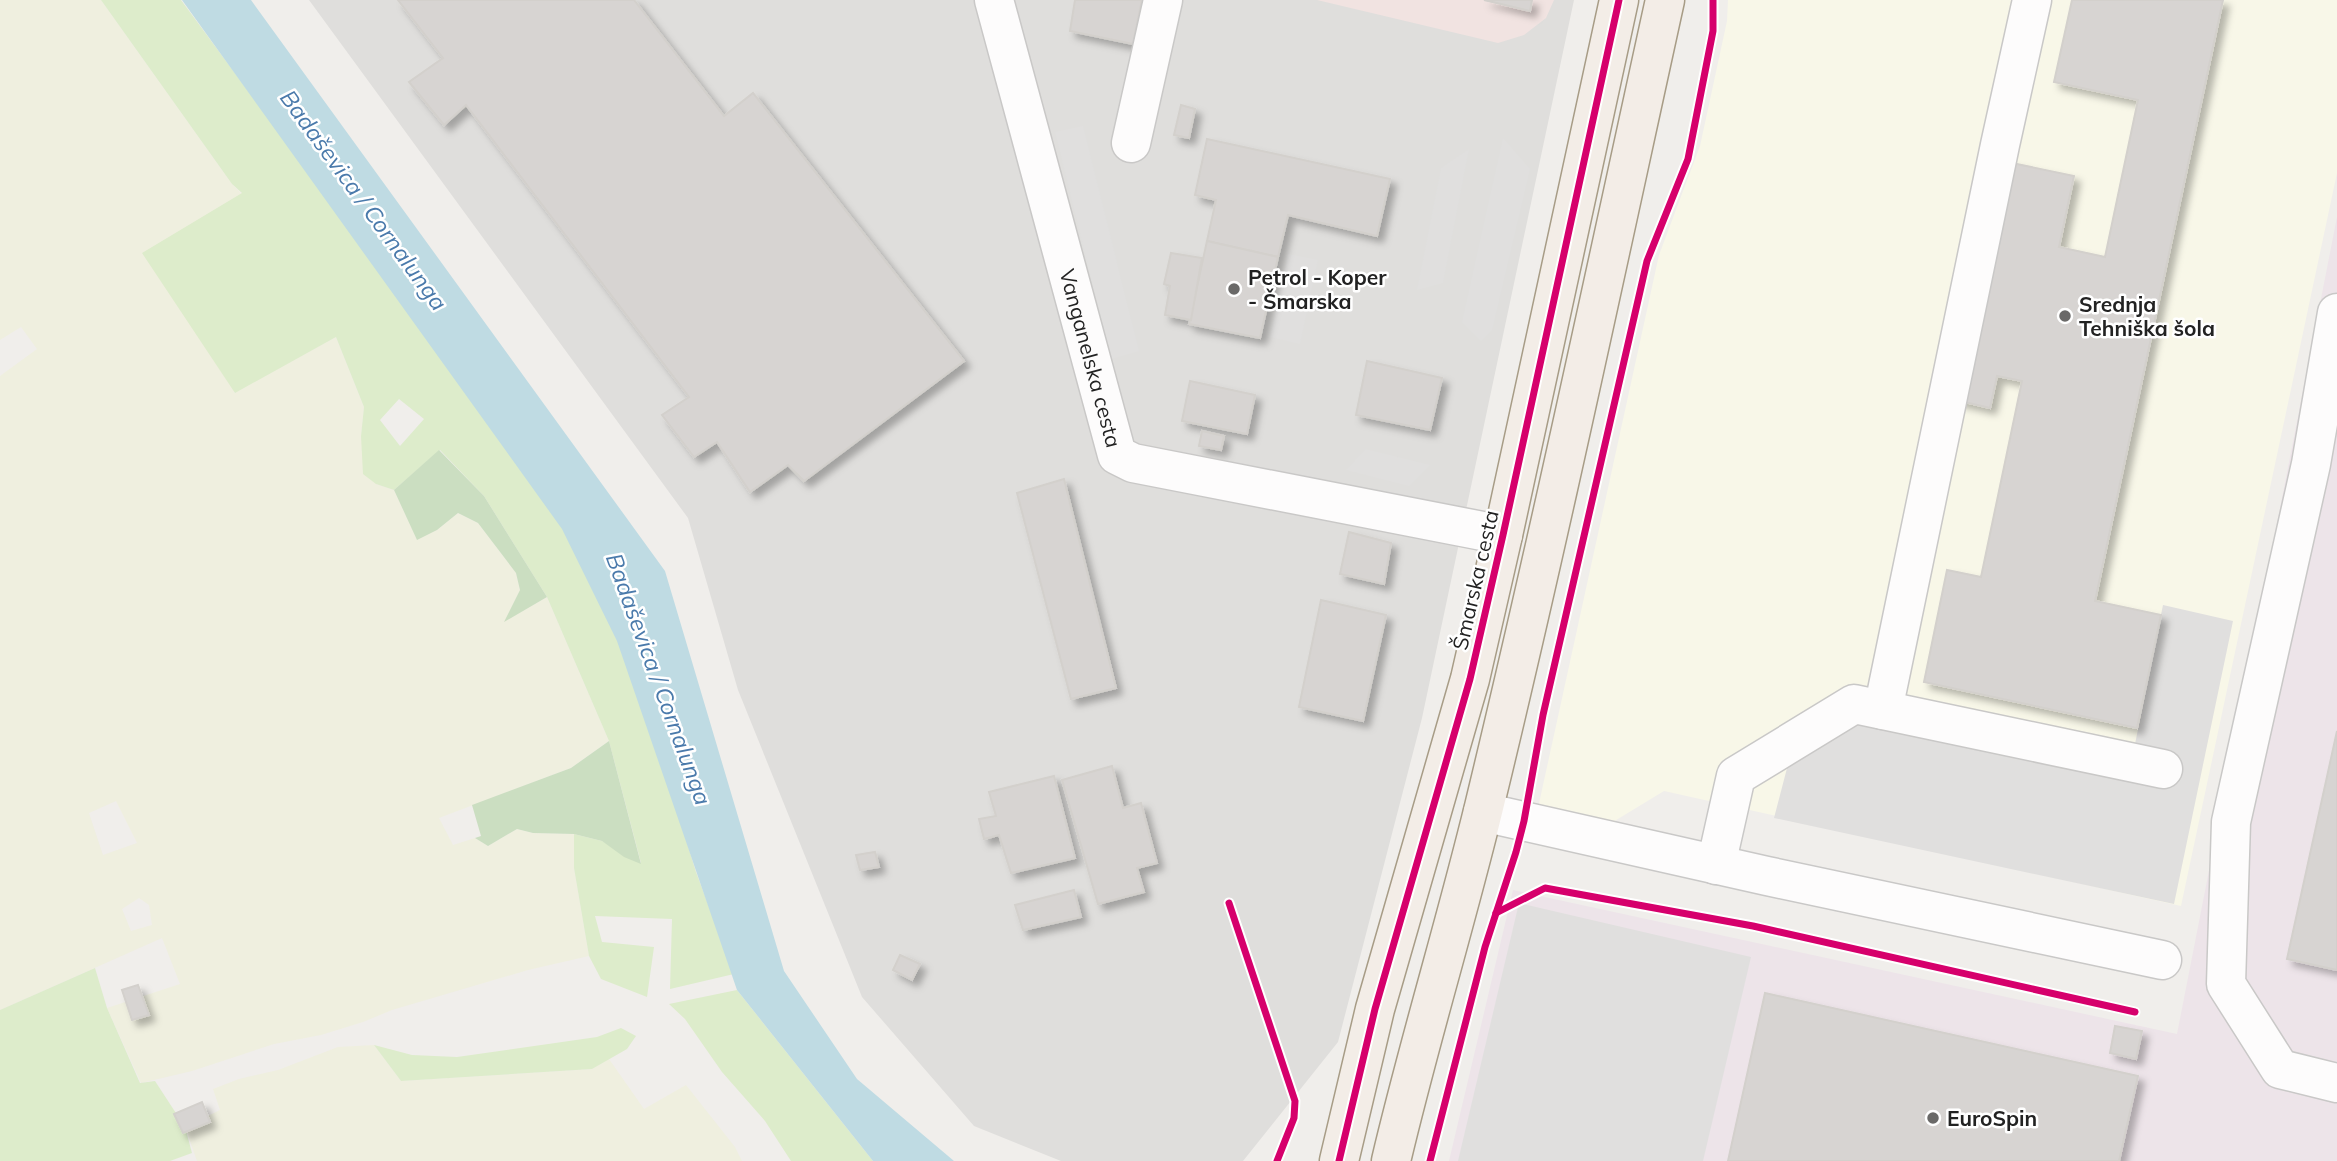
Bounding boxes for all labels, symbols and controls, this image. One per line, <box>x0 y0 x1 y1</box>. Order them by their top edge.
water label: Badaševica / Cornalunga <box>274 84 454 316</box>
place label: Petrol - Koper - Šmarska <box>1248 264 1387 314</box>
street label: Vanganelska cesta <box>1054 266 1127 450</box>
marker: Petrol - Koper - Šmarska <box>1226 281 1242 297</box>
place label: Srednja Tehniška šola <box>2079 291 2215 341</box>
marker: Srednja Tehniška šola <box>2057 308 2073 324</box>
street label: Šmarska cesta <box>1446 508 1504 652</box>
water label: Badaševica / Cornalunga <box>600 549 718 809</box>
place label: EuroSpin <box>1947 1105 2037 1131</box>
marker: EuroSpin <box>1925 1110 1941 1126</box>

